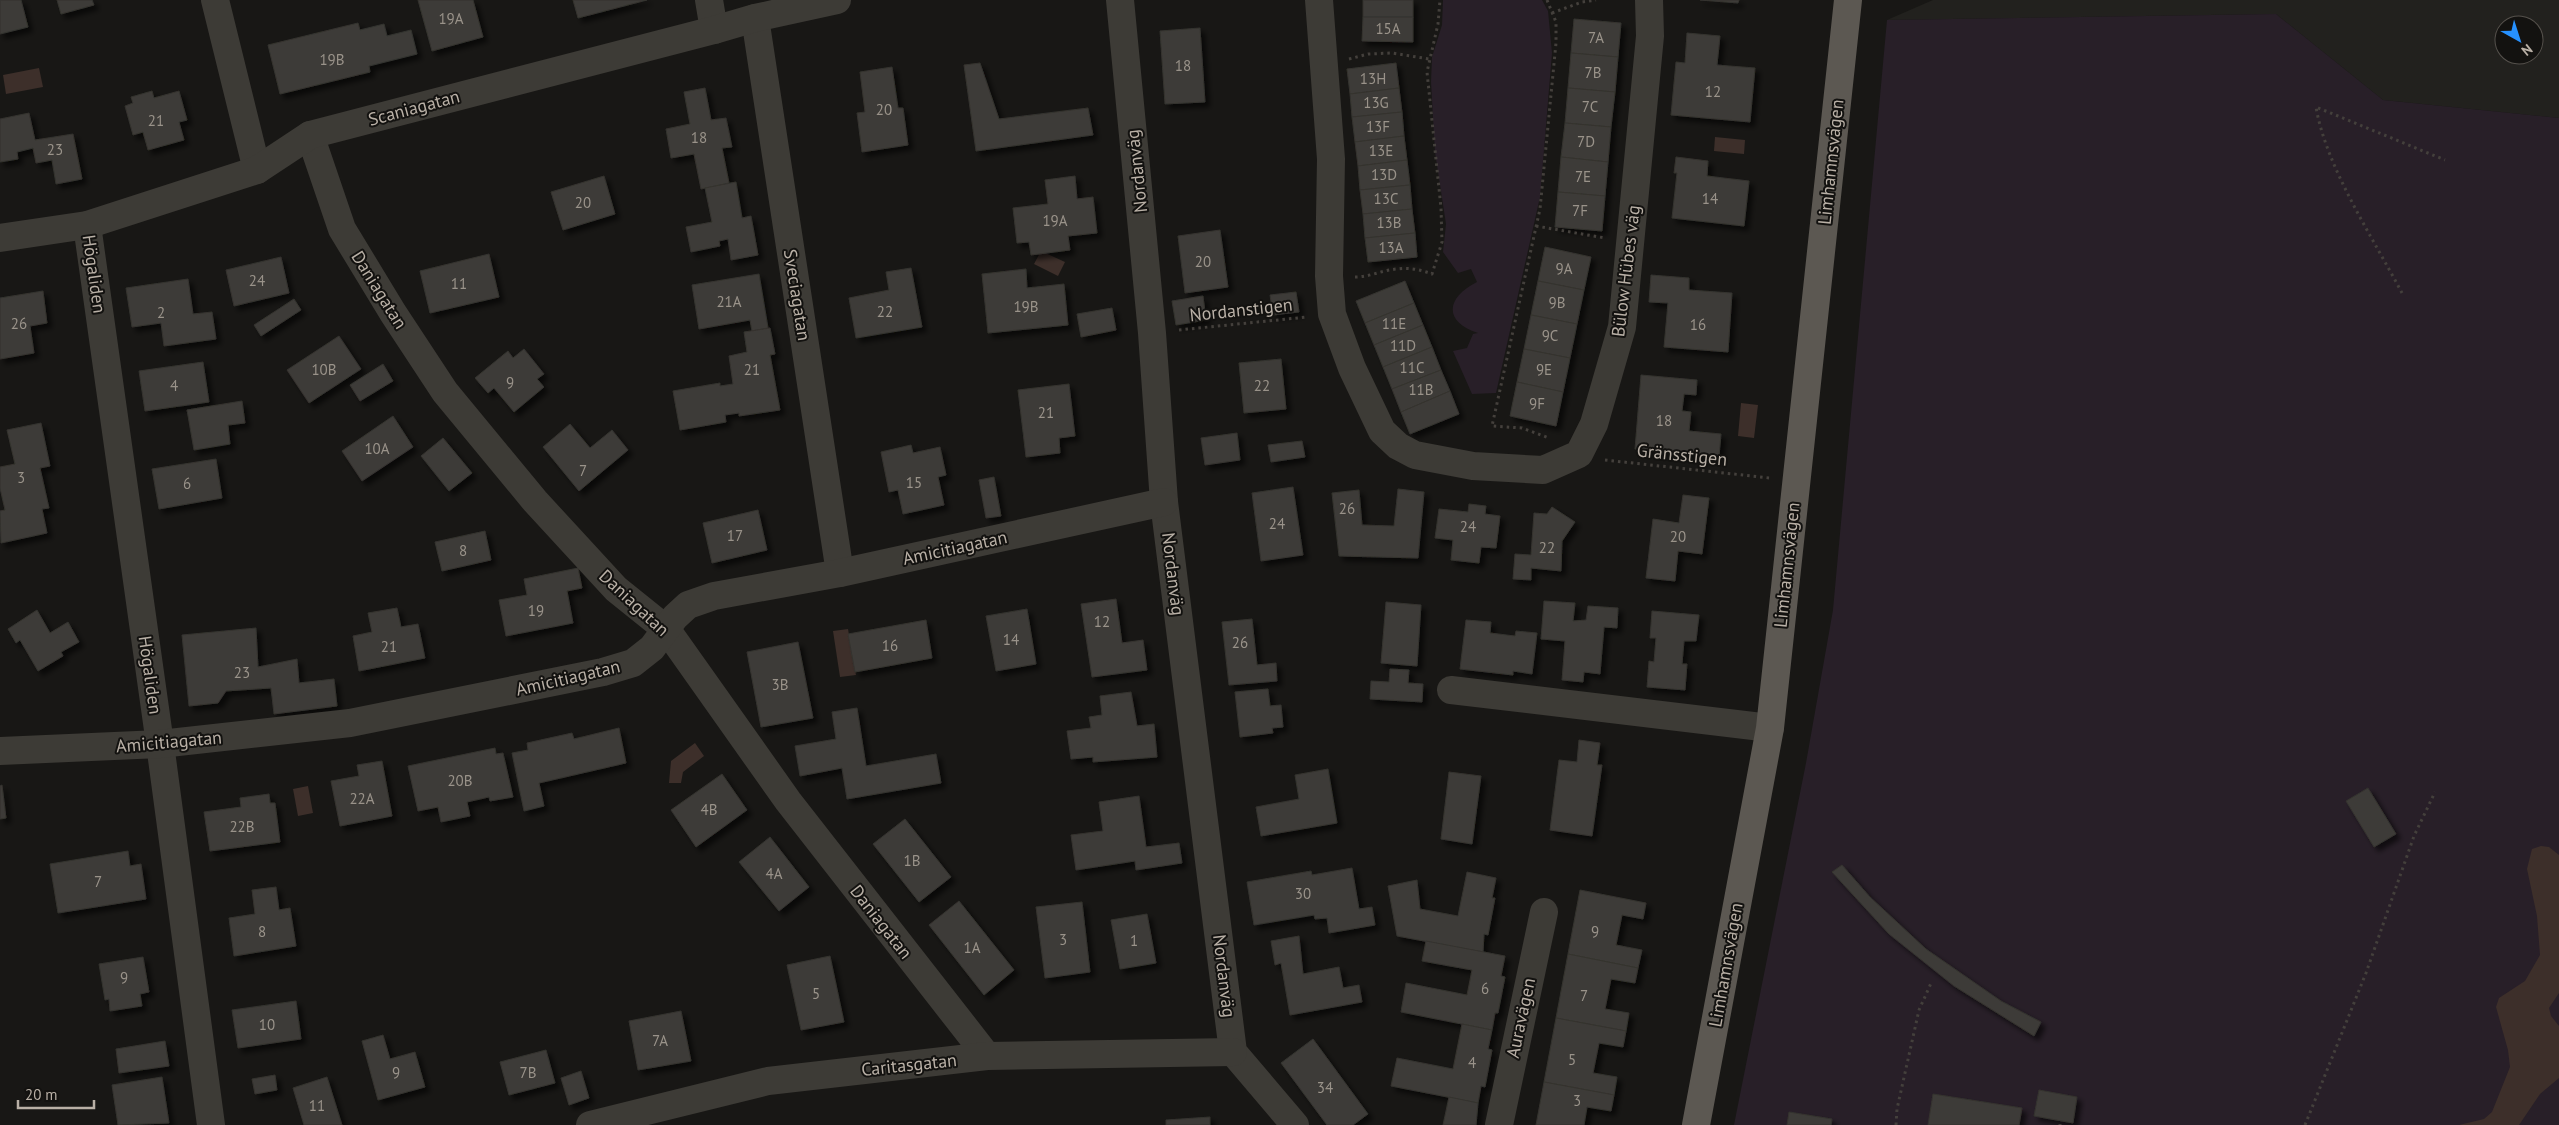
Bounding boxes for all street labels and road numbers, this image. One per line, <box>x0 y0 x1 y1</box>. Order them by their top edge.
street label: Scaniagatan <box>366 84 462 131</box>
street label: Limhamnsvägen <box>1812 98 1849 226</box>
street label: Nordanväg <box>1121 128 1152 214</box>
street label: Bülow Hübes väg <box>1606 204 1645 338</box>
street label: Högaliden <box>78 233 111 315</box>
street label: Daniagatan <box>346 246 412 333</box>
street label: Sveciagatan <box>779 248 816 342</box>
street label: Nordanstigen <box>1188 293 1294 326</box>
street label: Gränsstigen <box>1636 438 1728 471</box>
street label: Limhamnsvägen <box>1768 501 1805 629</box>
street label: Amicitiagatan <box>901 525 1009 570</box>
street label: Nordanväg <box>1157 531 1190 617</box>
street label: Daniagatan <box>594 564 674 641</box>
street label: Högaliden <box>134 634 167 716</box>
street label: Amicitiagatan <box>514 654 622 701</box>
street label: Amicitiagatan <box>115 725 223 758</box>
street label: Daniagatan <box>845 880 917 963</box>
street label: Limhamnsvägen <box>1703 901 1748 1029</box>
street label: Nordanväg <box>1208 933 1241 1019</box>
street label: Auravägen <box>1501 976 1540 1060</box>
street label: Caritasgatan <box>860 1048 958 1081</box>

